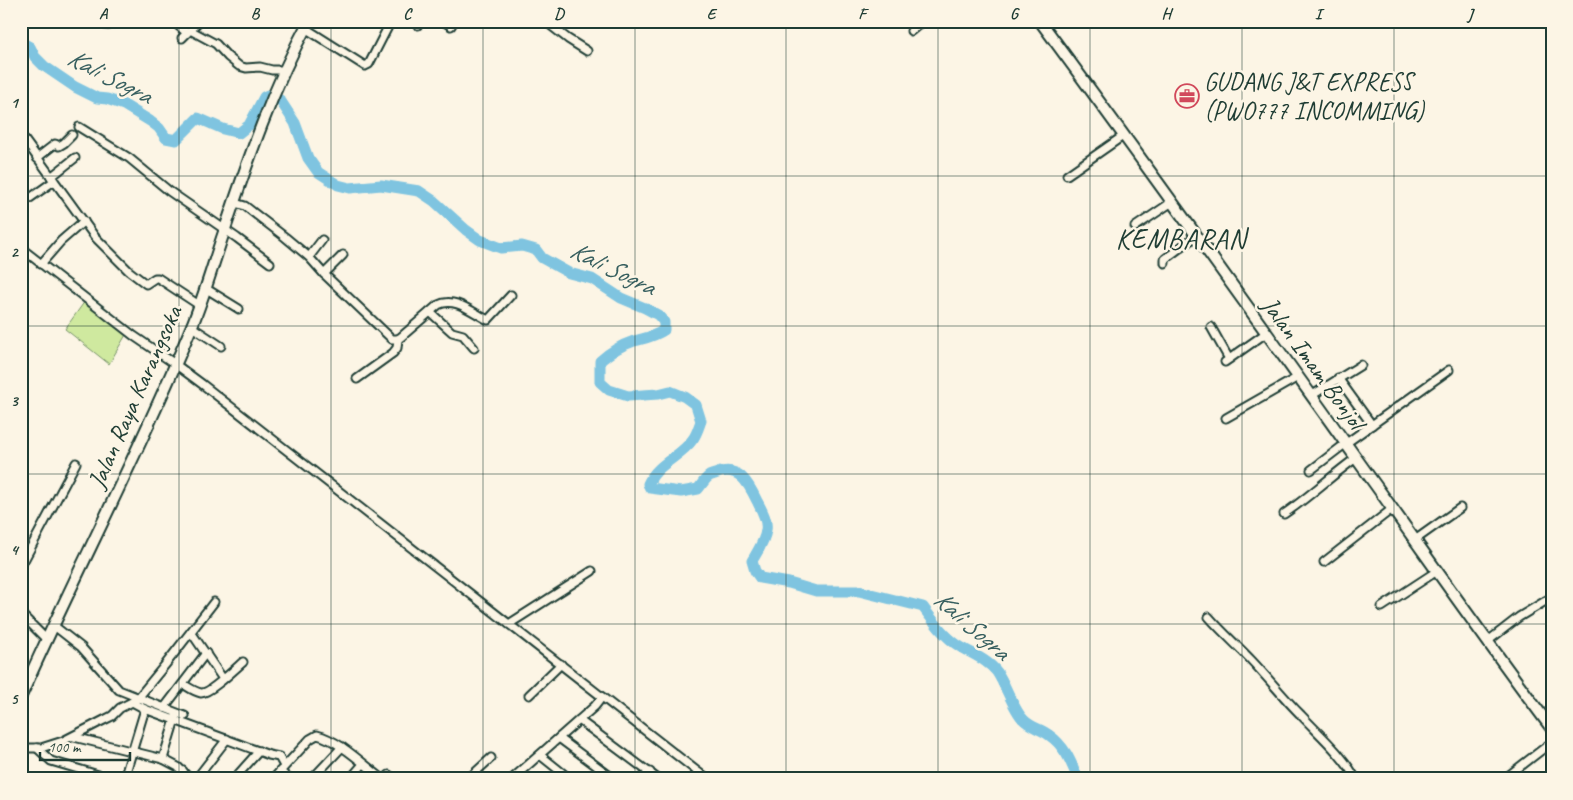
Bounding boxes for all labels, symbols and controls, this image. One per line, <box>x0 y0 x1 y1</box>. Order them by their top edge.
text: A <box>99 4 109 24</box>
text: B <box>251 4 261 24</box>
text: C <box>403 4 413 24</box>
text: D <box>554 4 565 24</box>
text: E <box>707 4 718 24</box>
text: F <box>858 4 869 24</box>
text: G <box>1010 4 1020 24</box>
text: H <box>1161 4 1173 24</box>
text: I <box>1315 4 1325 24</box>
text: J <box>1466 4 1475 24</box>
water label: Kali Sogra <box>62 41 160 112</box>
place label: GUDANG J&T EXPRESS (PWO777 INCOMMING) <box>1204 66 1426 127</box>
office icon: GUDANG J&T EXPRESS (PWO777 INCOMMING) <box>1174 83 1200 109</box>
text: 1 <box>10 93 19 113</box>
district label: KEMBARAN <box>1116 221 1250 256</box>
water label: Kali Sogra <box>565 233 663 304</box>
text: 2 <box>10 242 19 262</box>
street label: Jalan Imam Bonjol <box>1254 290 1374 439</box>
street label: Jalan Raya Karangsoka <box>80 299 190 494</box>
text: 3 <box>10 391 19 411</box>
text: 4 <box>10 540 19 560</box>
water label: Kali Sogra <box>927 583 1019 669</box>
text: 5 <box>11 689 20 709</box>
scale bar <box>40 730 130 762</box>
text: 100 m <box>48 738 82 757</box>

